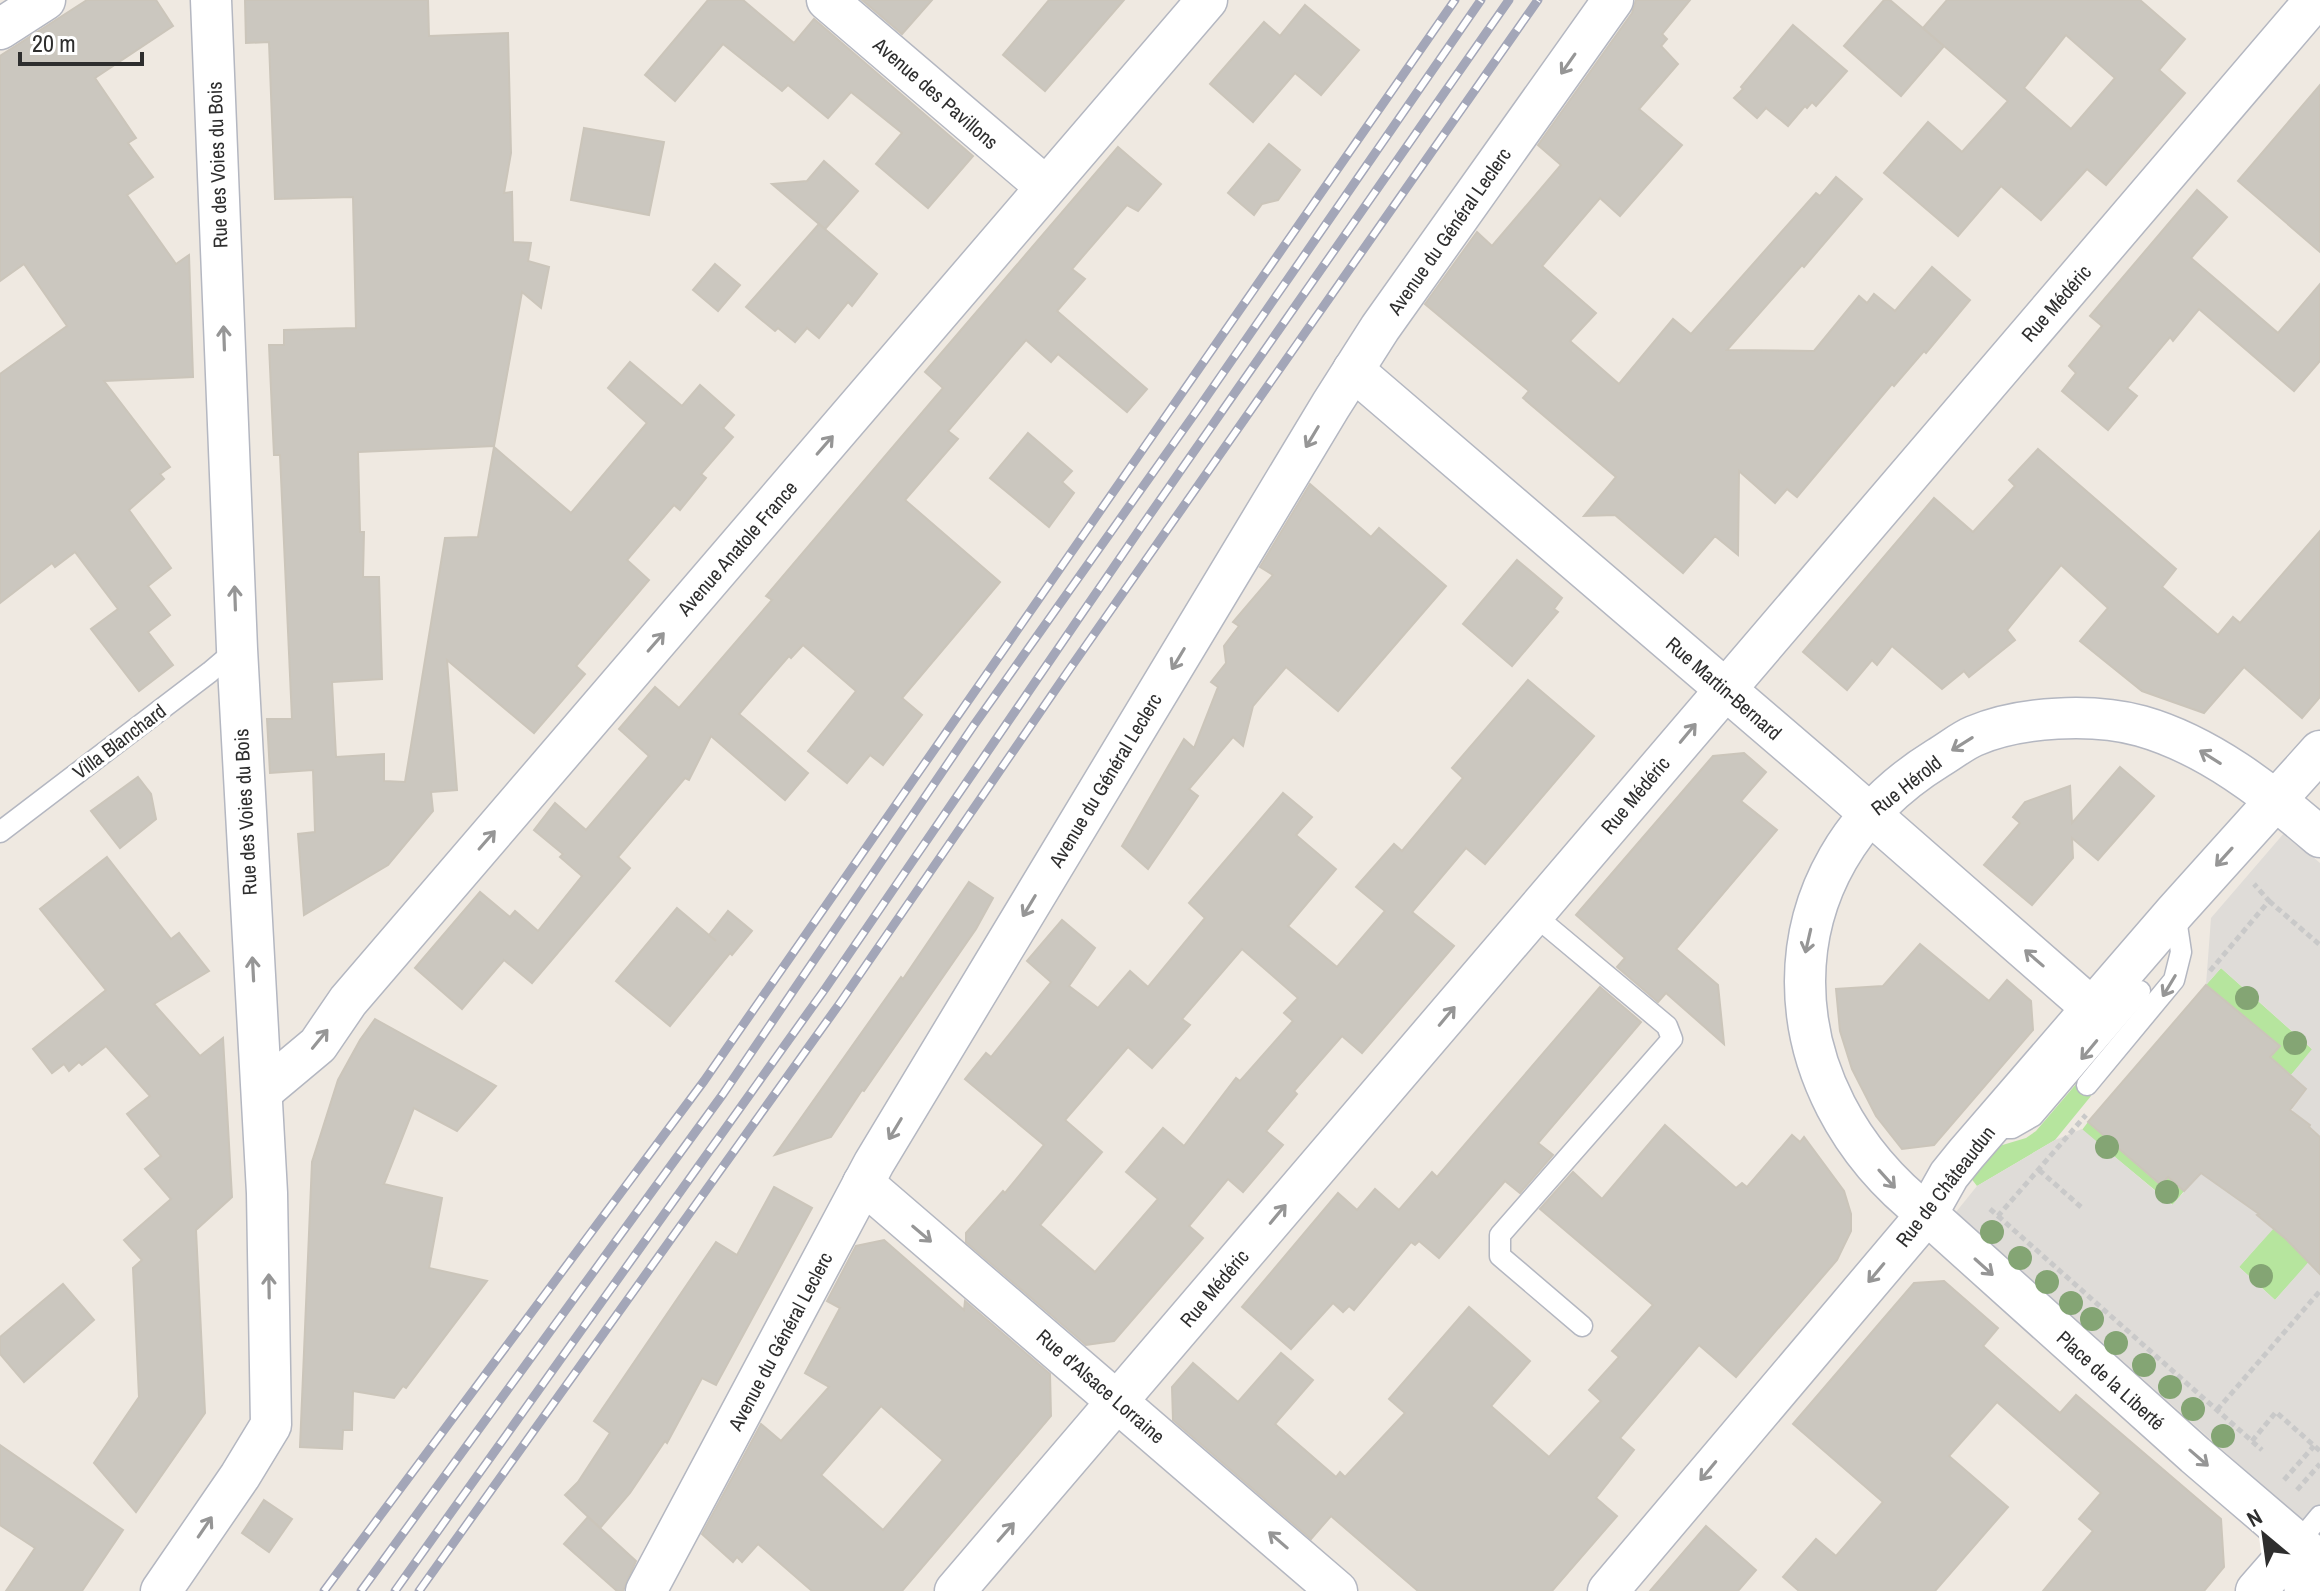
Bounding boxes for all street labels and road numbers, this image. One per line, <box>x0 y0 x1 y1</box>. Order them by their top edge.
street label: Avenue des Pavillons <box>867 31 1004 155</box>
street label: Rue des Voies du Bois <box>201 81 233 249</box>
street label: Avenue du Général Leclerc <box>1380 142 1517 321</box>
street label: Rue Médéric <box>2015 259 2097 347</box>
street label: Avenue Anatole France <box>670 475 803 622</box>
street label: Rue Martin-Bernard <box>1660 630 1788 746</box>
street label: Avenue du Général Leclerc <box>1042 688 1168 873</box>
street label: Villa Blanchard <box>67 697 171 785</box>
street label: Rue des Voies du Bois <box>227 728 263 896</box>
street label: Rue Hérold <box>1865 749 1947 821</box>
street label: Rue Médéric <box>1594 750 1676 840</box>
street label: Rue de Châteaudun <box>1889 1120 2001 1252</box>
street label: Rue Médéric <box>1173 1243 1255 1333</box>
street label: Avenue du Général Leclerc <box>721 1247 839 1436</box>
street label: Rue d'Alsace Lorraine <box>1031 1323 1171 1449</box>
street label: Place de la Liberté <box>2051 1324 2171 1436</box>

